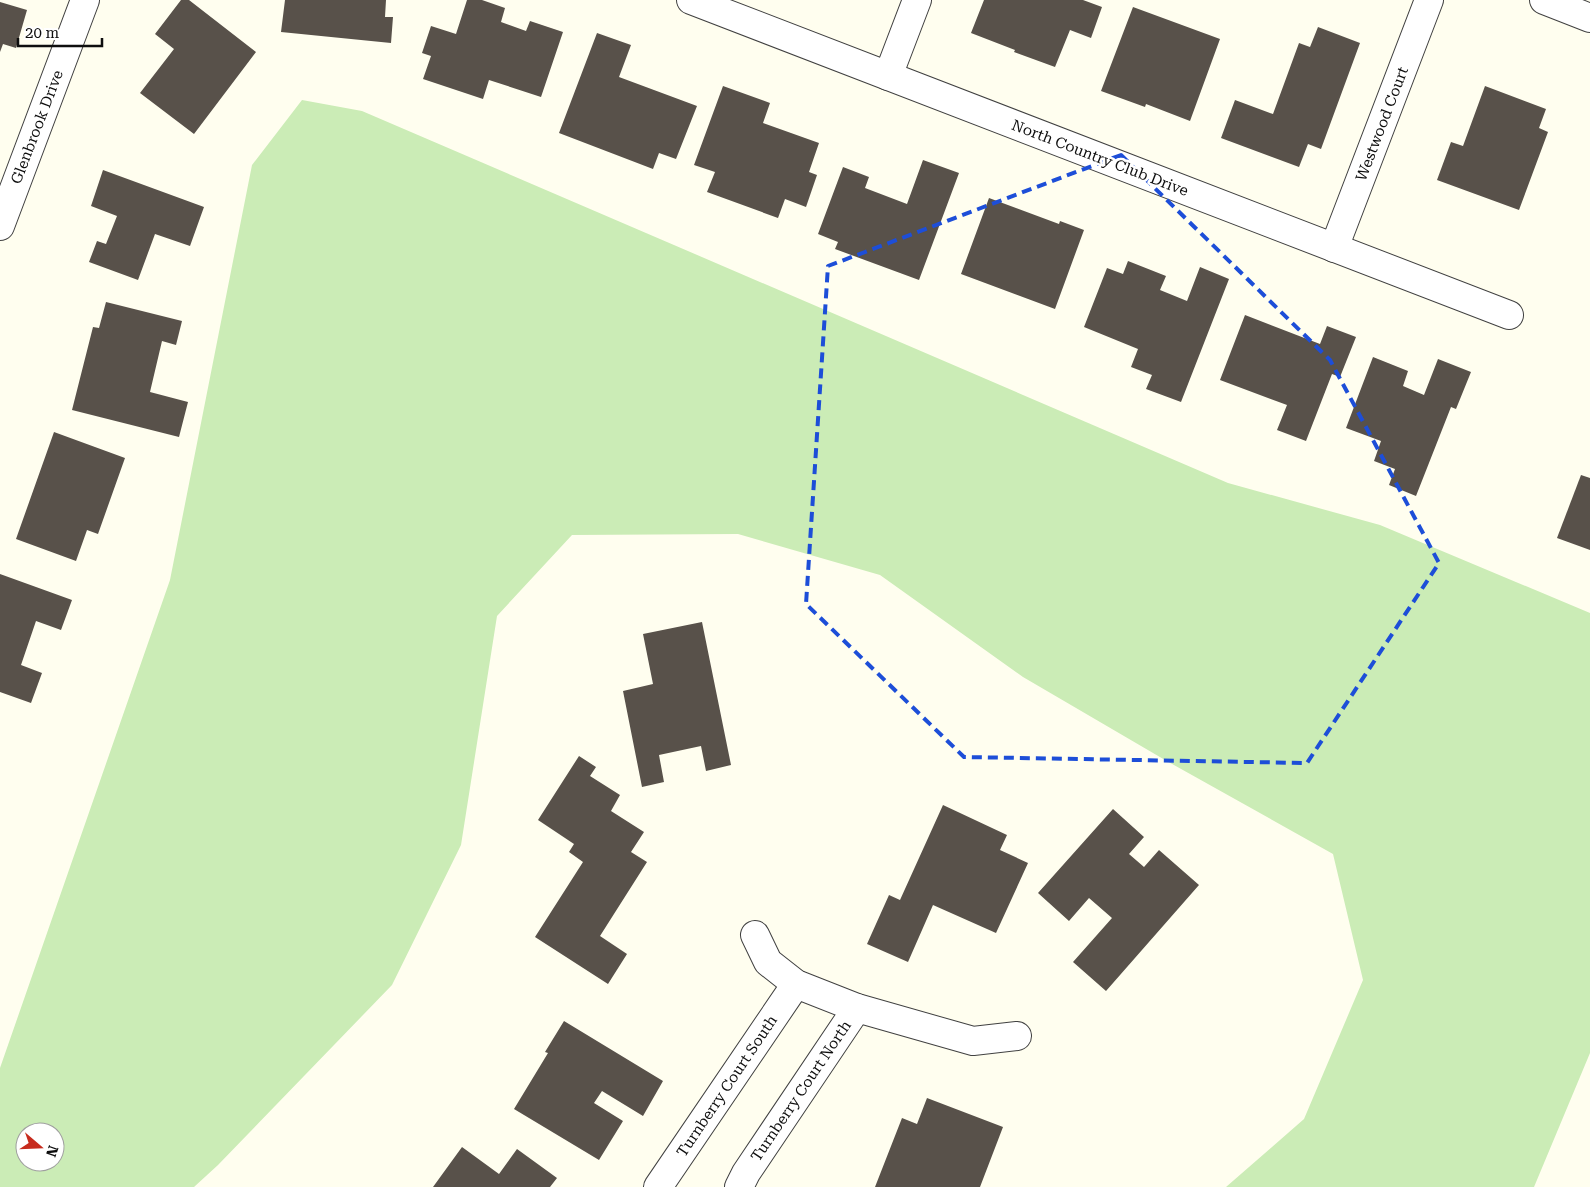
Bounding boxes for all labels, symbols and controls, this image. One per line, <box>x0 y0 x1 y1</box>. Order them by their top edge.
scale bar <box>18 15 101 47</box>
text: 20 m <box>25 24 60 42</box>
street label: Westwood Court <box>1352 64 1412 184</box>
street label: Glenbrook Drive <box>7 68 67 186</box>
street label: North Country Club Drive <box>1009 116 1191 200</box>
street label: Turnberry Court South <box>673 1012 781 1160</box>
street label: Turnberry Court North <box>747 1017 855 1165</box>
north arrow <box>15 1122 65 1172</box>
text: N <box>43 1144 62 1159</box>

